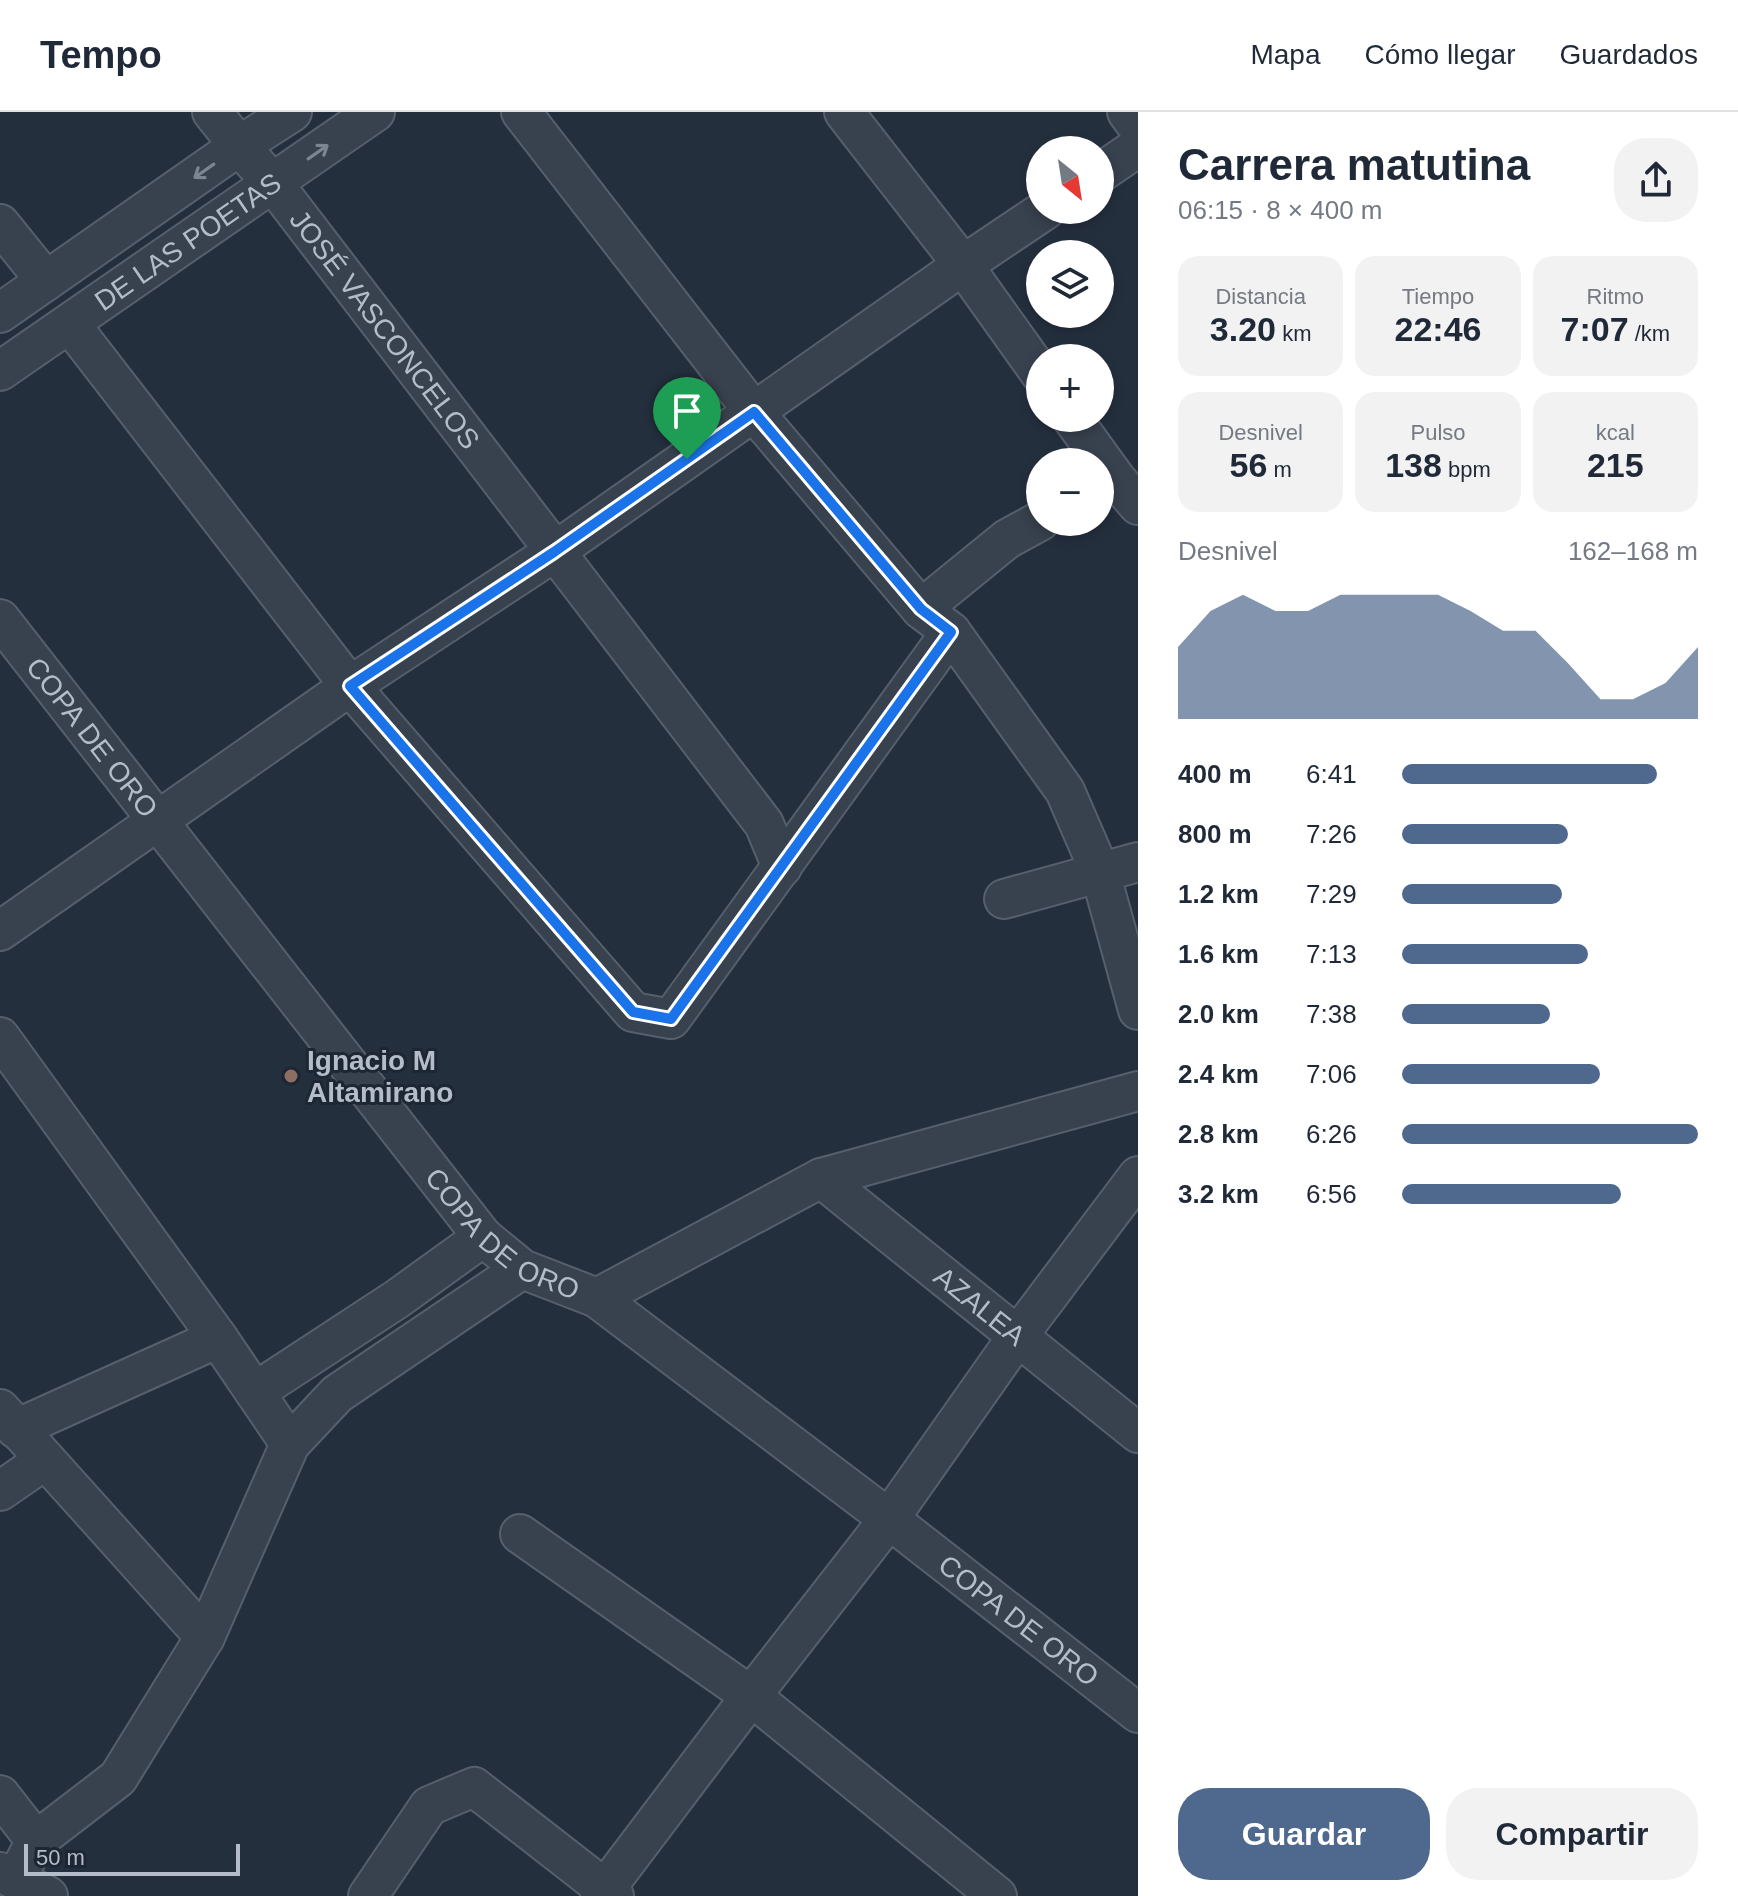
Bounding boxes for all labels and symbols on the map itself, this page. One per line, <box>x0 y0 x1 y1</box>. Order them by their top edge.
north arrow <box>1026 136 1114 224</box>
one-way arrow <box>306 144 328 160</box>
one-way arrow <box>193 163 215 179</box>
street label: DE LAS POETAS <box>89 166 287 316</box>
street label: JOSÉ VASCONCELOS <box>284 204 486 455</box>
pin <box>653 377 721 459</box>
street label: COPA DE ORO <box>20 651 164 823</box>
place label: Ignacio M Altamirano <box>307 1045 453 1108</box>
marker: Ignacio M Altamirano <box>282 1067 300 1085</box>
street label: COPA DE ORO <box>419 1162 584 1305</box>
street label: AZALEA <box>928 1260 1032 1352</box>
street label: COPA DE ORO <box>933 1548 1105 1692</box>
scale bar <box>24 1840 240 1876</box>

